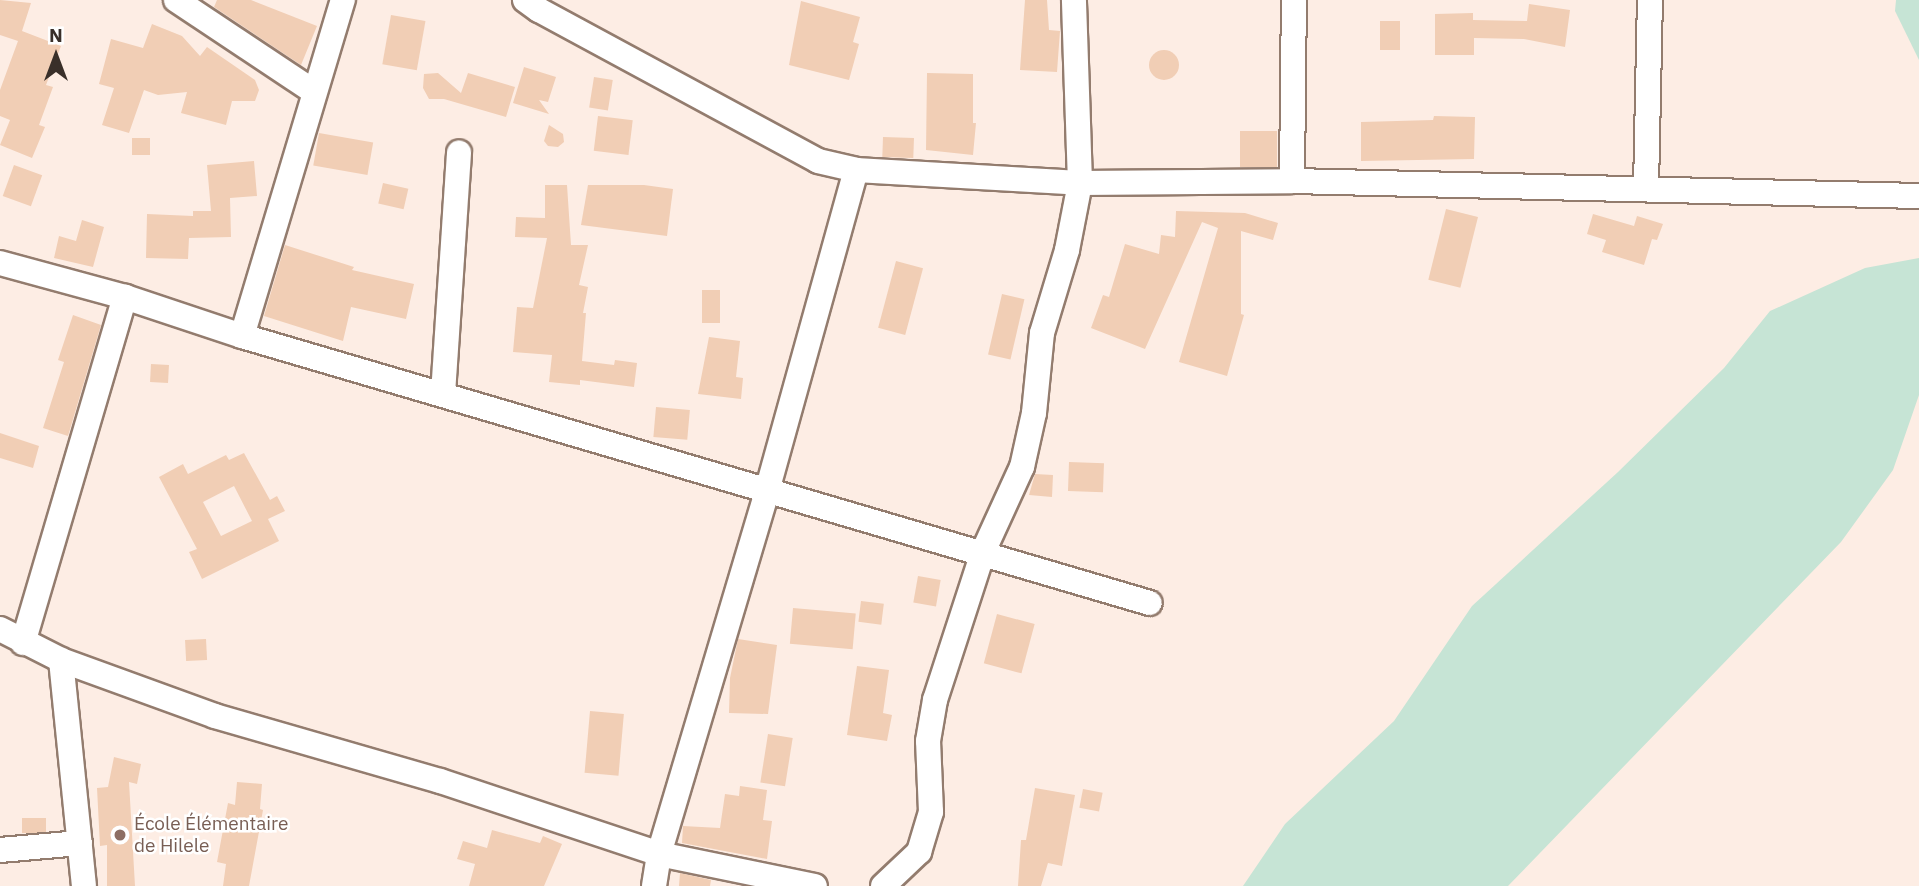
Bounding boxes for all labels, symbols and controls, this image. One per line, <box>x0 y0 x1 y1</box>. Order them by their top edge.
north arrow <box>21 21 91 91</box>
text: N <box>49 23 63 47</box>
place label: École Élémentaire de Hilele <box>134 813 288 857</box>
marker: École Élémentaire de Hilele <box>112 827 128 843</box>

